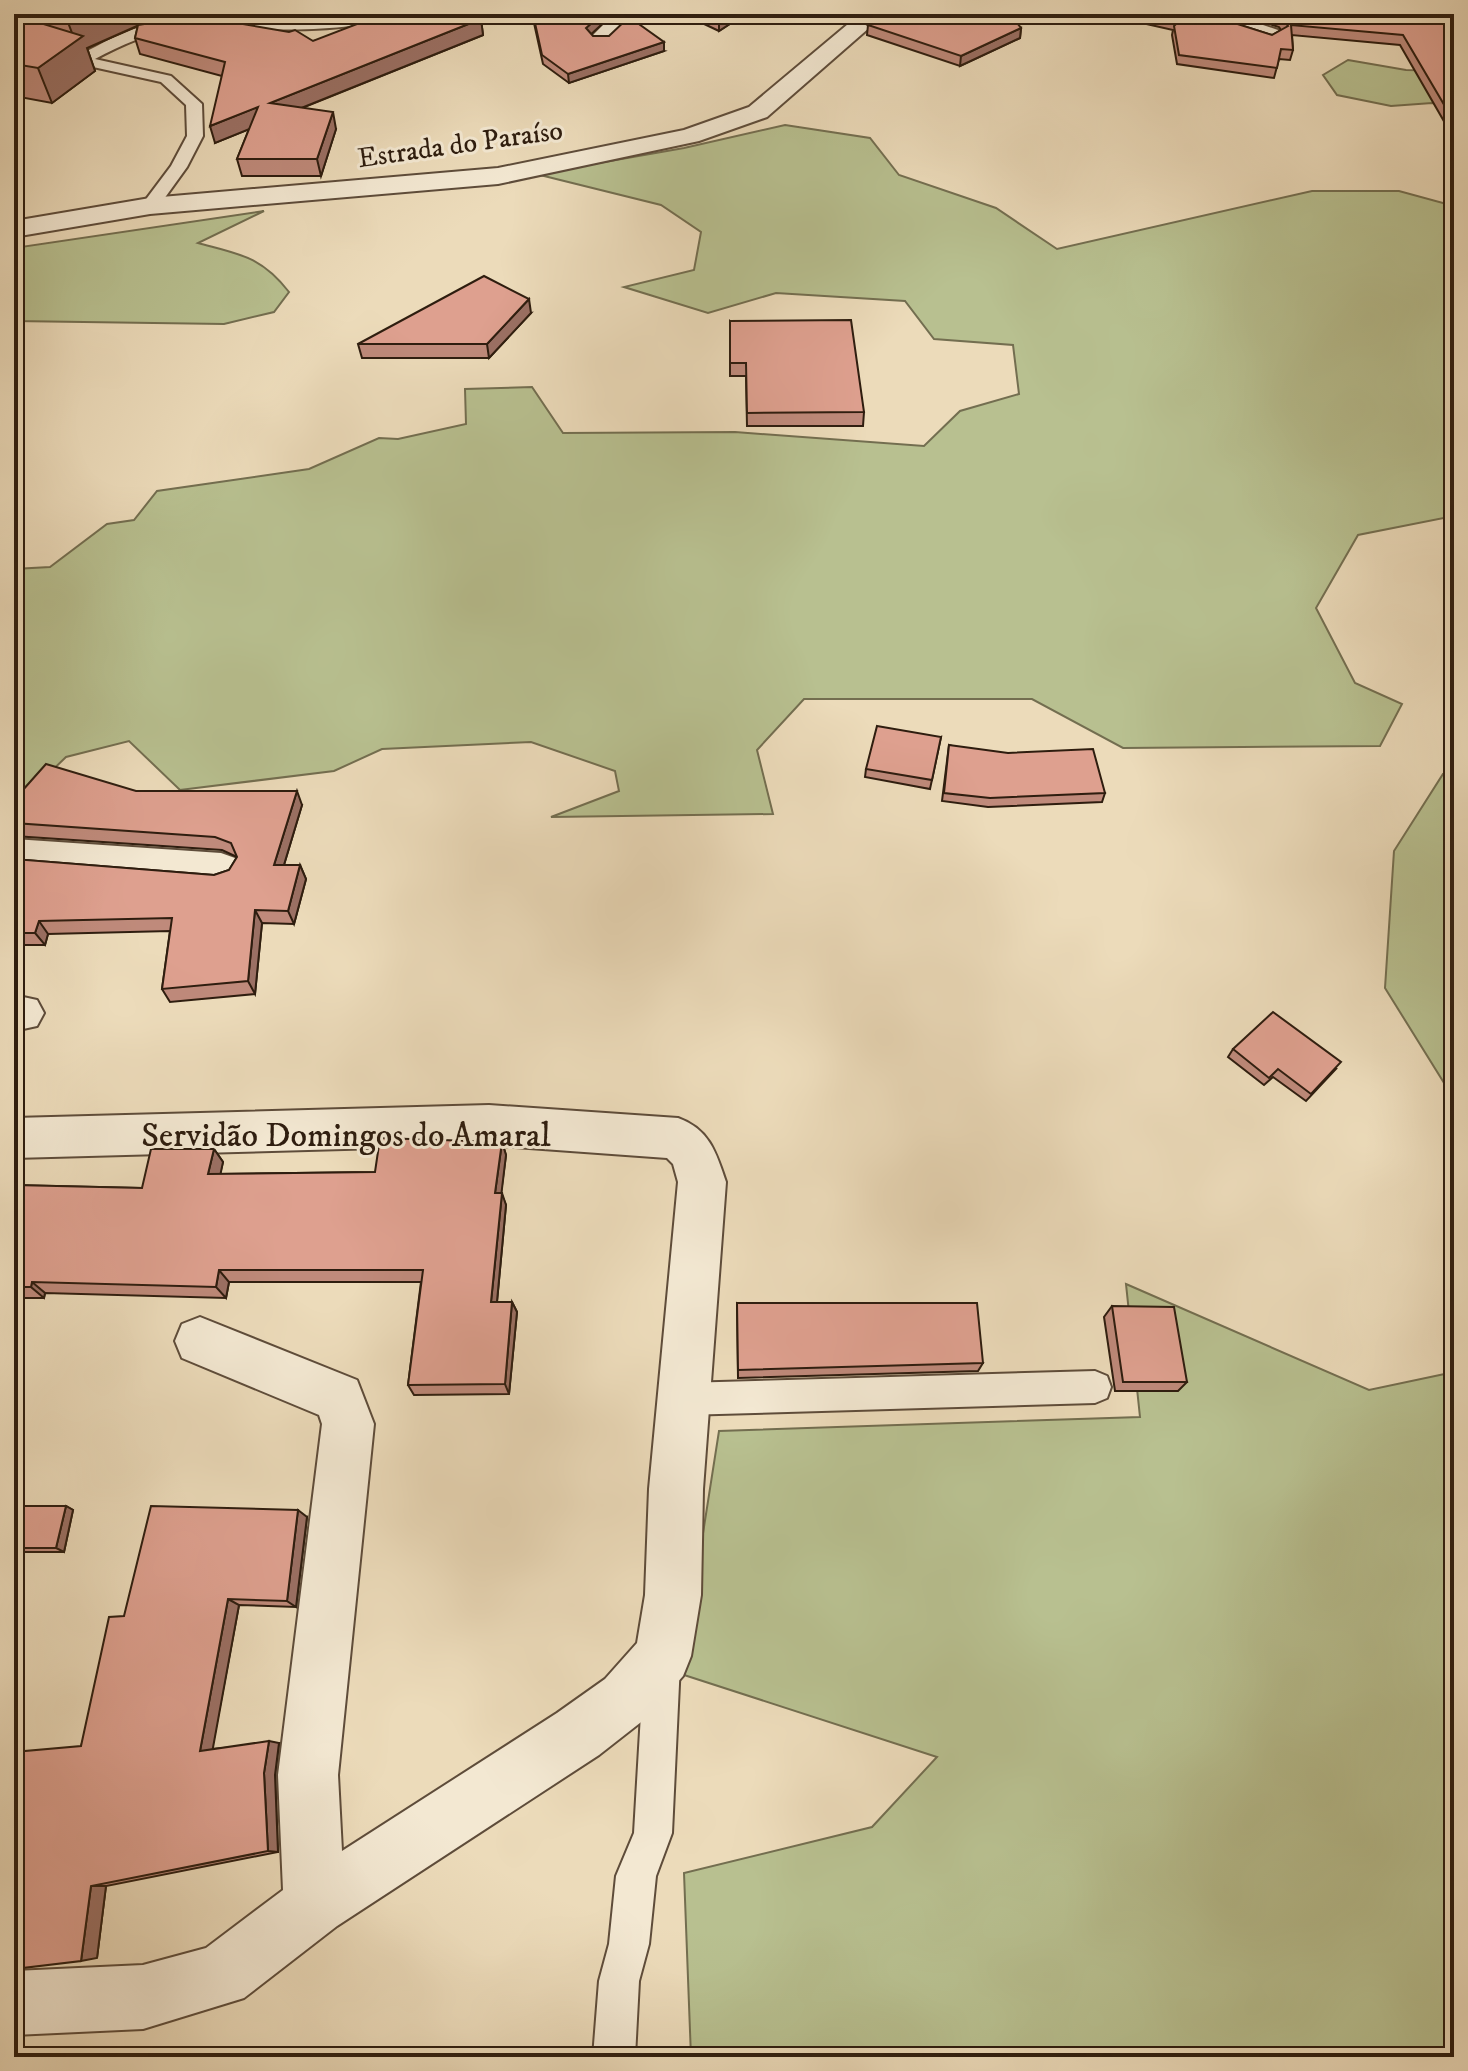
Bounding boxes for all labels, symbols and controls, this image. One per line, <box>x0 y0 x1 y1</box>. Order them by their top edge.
street label: Estrada do Paraíso <box>355 113 565 176</box>
street label: Servidão Domingos do Amaral <box>141 1115 551 1157</box>

